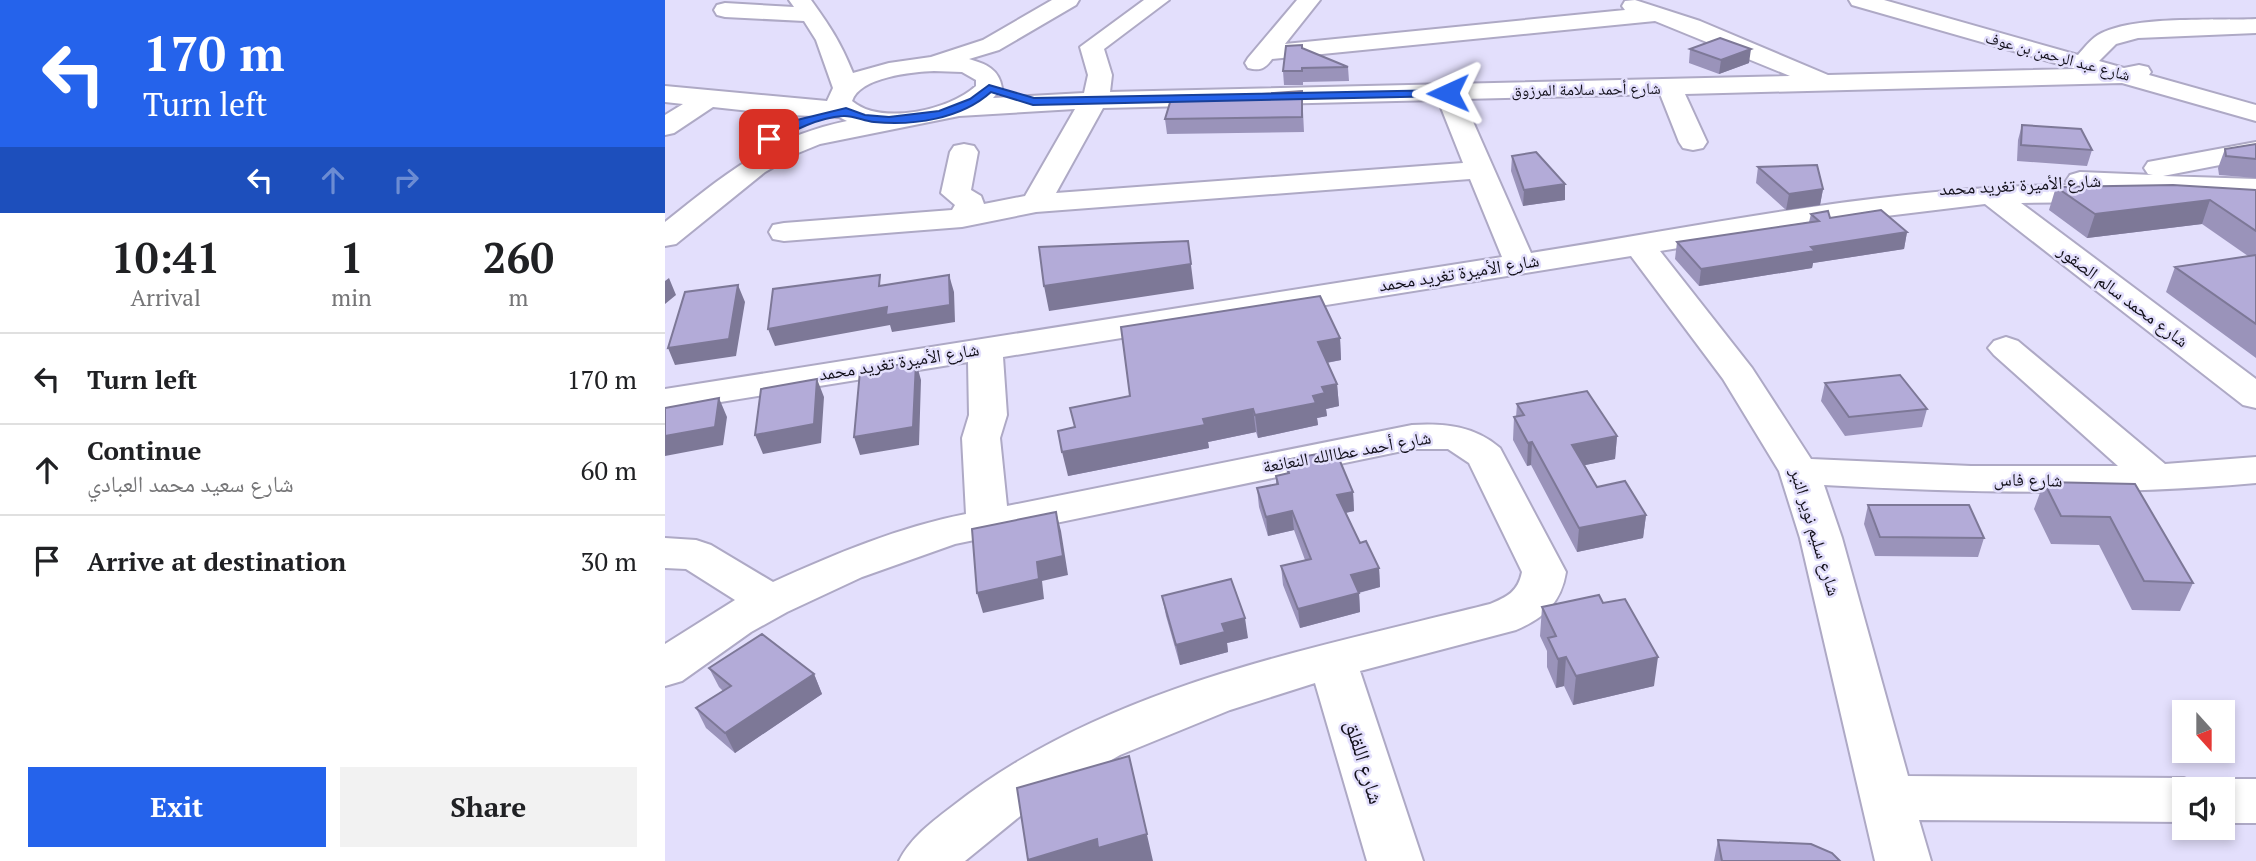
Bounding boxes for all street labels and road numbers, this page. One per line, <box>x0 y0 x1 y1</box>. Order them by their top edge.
street label: شارع عبد الرحمن بن عوف <box>1983 26 2133 86</box>
street label: شارع أحمد سلامة المرزوق <box>1511 77 1661 101</box>
street label: شارع الأميرة تغريد محمد <box>1938 168 2101 200</box>
street label: شارع محمد سالم الصقور <box>2052 238 2194 353</box>
street label: شارع الأميرة تغريد محمد <box>1377 247 1541 297</box>
street label: شارع الأميرة تغريد محمد <box>817 336 981 386</box>
street label: شارع أحمد عطاالله النعانعة <box>1261 424 1433 478</box>
street label: شارع سليم نوير النبر <box>1784 464 1847 599</box>
street label: شارع فاس <box>1993 466 2063 492</box>
street label: شارع اللقلق <box>1339 716 1391 807</box>

